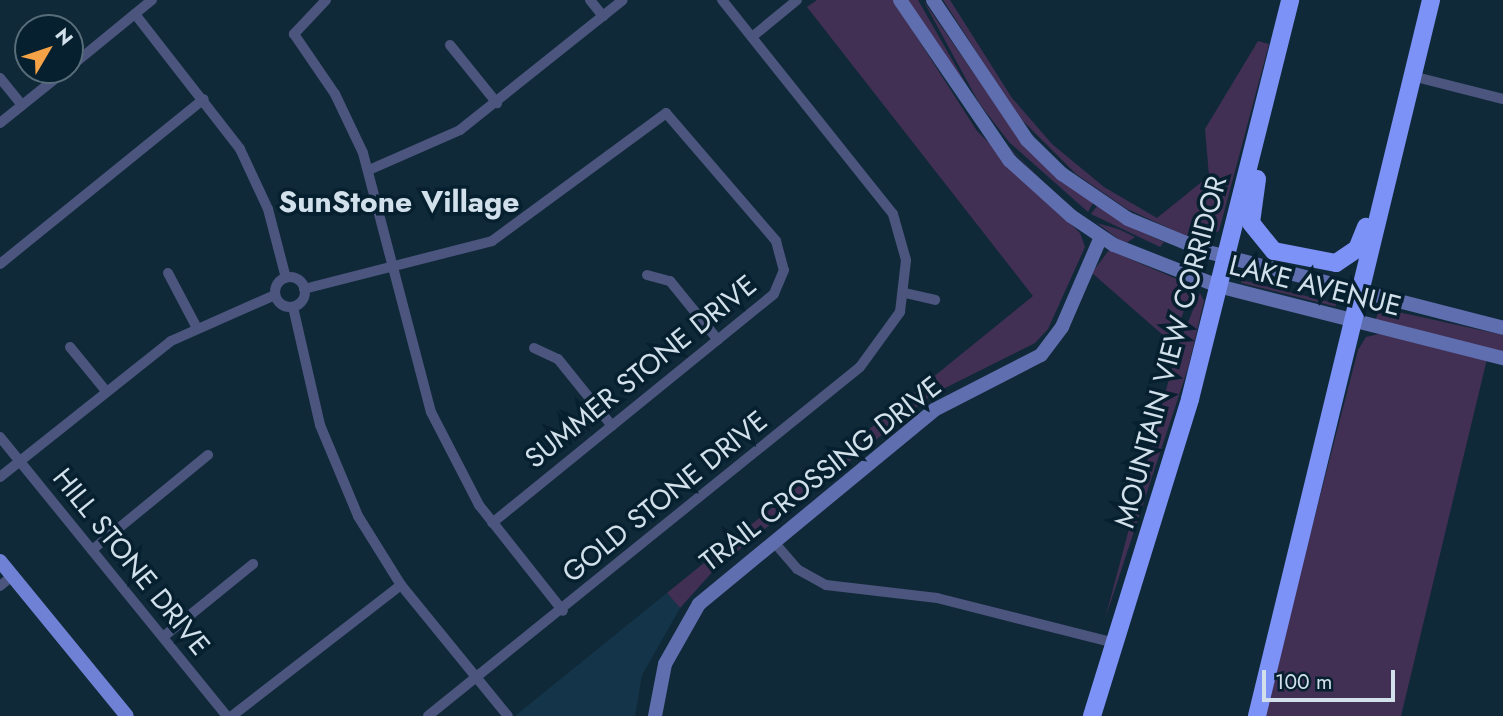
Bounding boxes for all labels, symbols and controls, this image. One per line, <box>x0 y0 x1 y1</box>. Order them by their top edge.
north arrow <box>14 14 84 84</box>
text: N <box>49 22 79 51</box>
street label: MOUNTAIN VIEW CORRIDOR <box>1108 172 1234 532</box>
district label: SunStone Village <box>279 184 519 220</box>
street label: LAKE AVENUE <box>1226 248 1404 324</box>
street label: SUMMER STONE DRIVE <box>519 268 763 476</box>
street label: TRAIL CROSSING DRIVE <box>694 369 948 579</box>
street label: GOLD STONE DRIVE <box>556 404 774 590</box>
street label: HILL STONE DRIVE <box>45 462 217 662</box>
scale bar <box>1265 656 1398 700</box>
text: 100 m <box>1275 667 1332 697</box>

